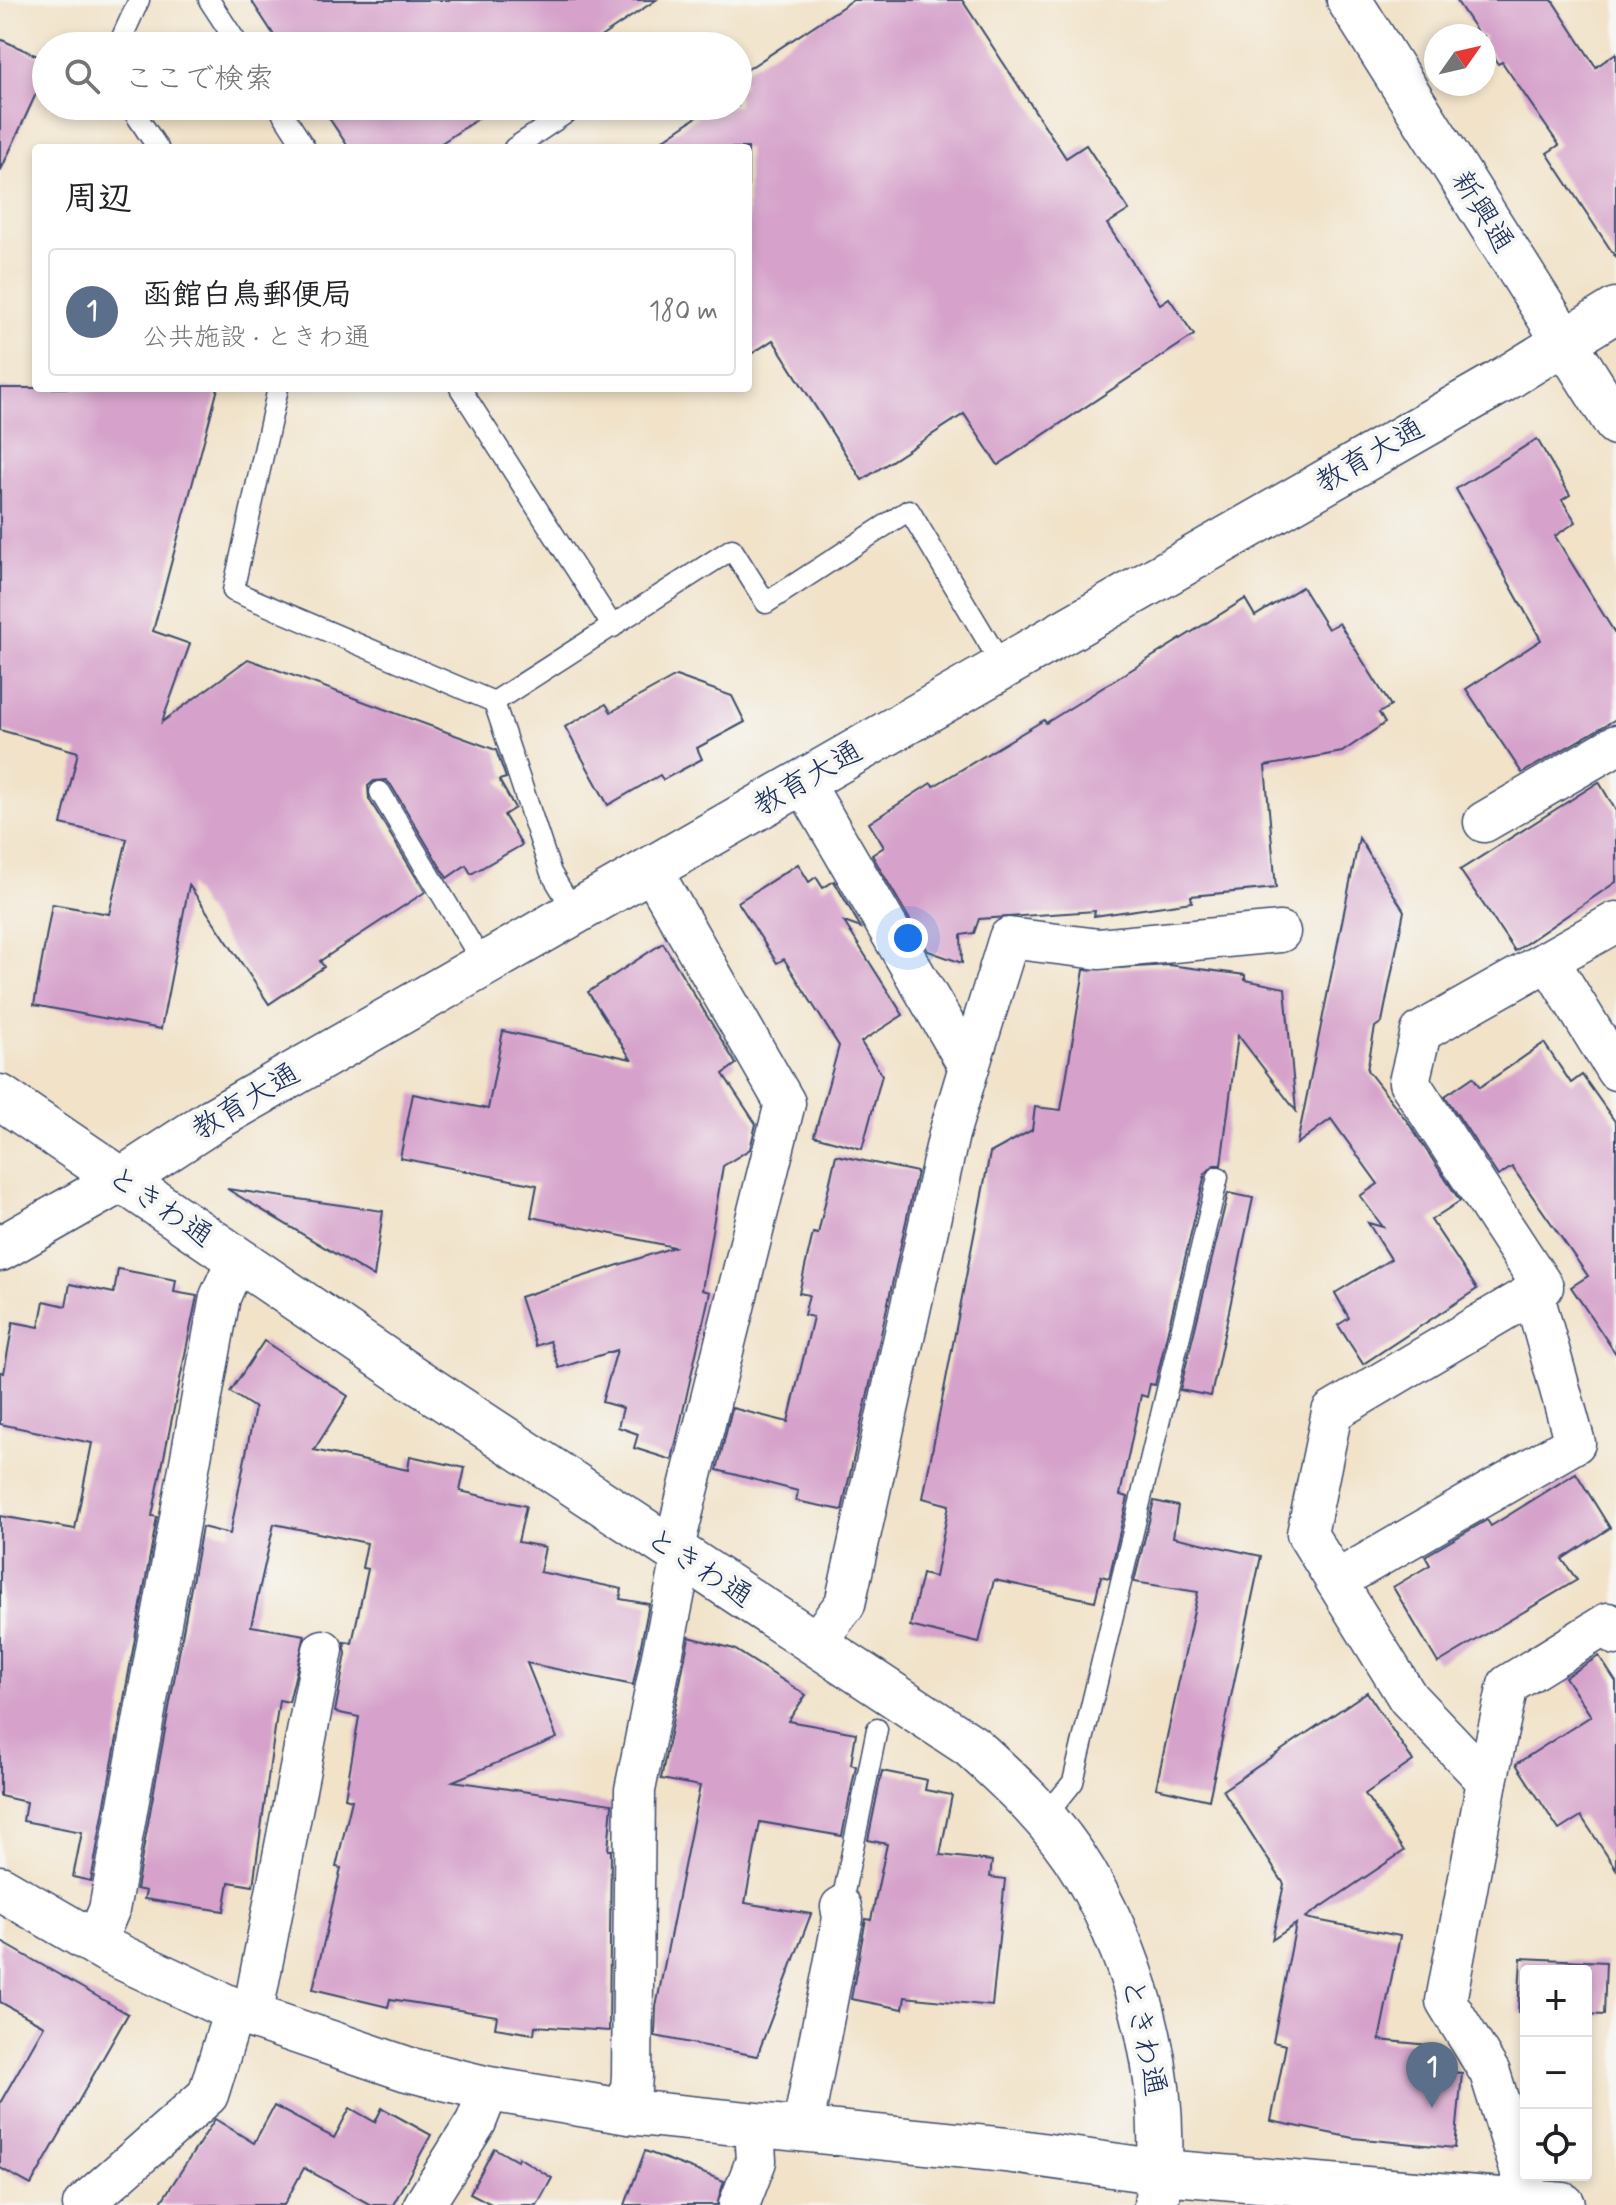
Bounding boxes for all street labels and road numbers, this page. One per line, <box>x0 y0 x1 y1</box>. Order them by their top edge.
street label: 新興通 <box>1442 164 1522 260</box>
street label: 教育大通 <box>1308 409 1432 503</box>
street label: 教育大通 <box>746 732 870 826</box>
street label: 教育大通 <box>185 1054 307 1150</box>
street label: ときわ通 <box>99 1157 221 1257</box>
street label: ときわ通 <box>638 1519 760 1617</box>
street label: ときわ通 <box>1111 1974 1175 2100</box>

